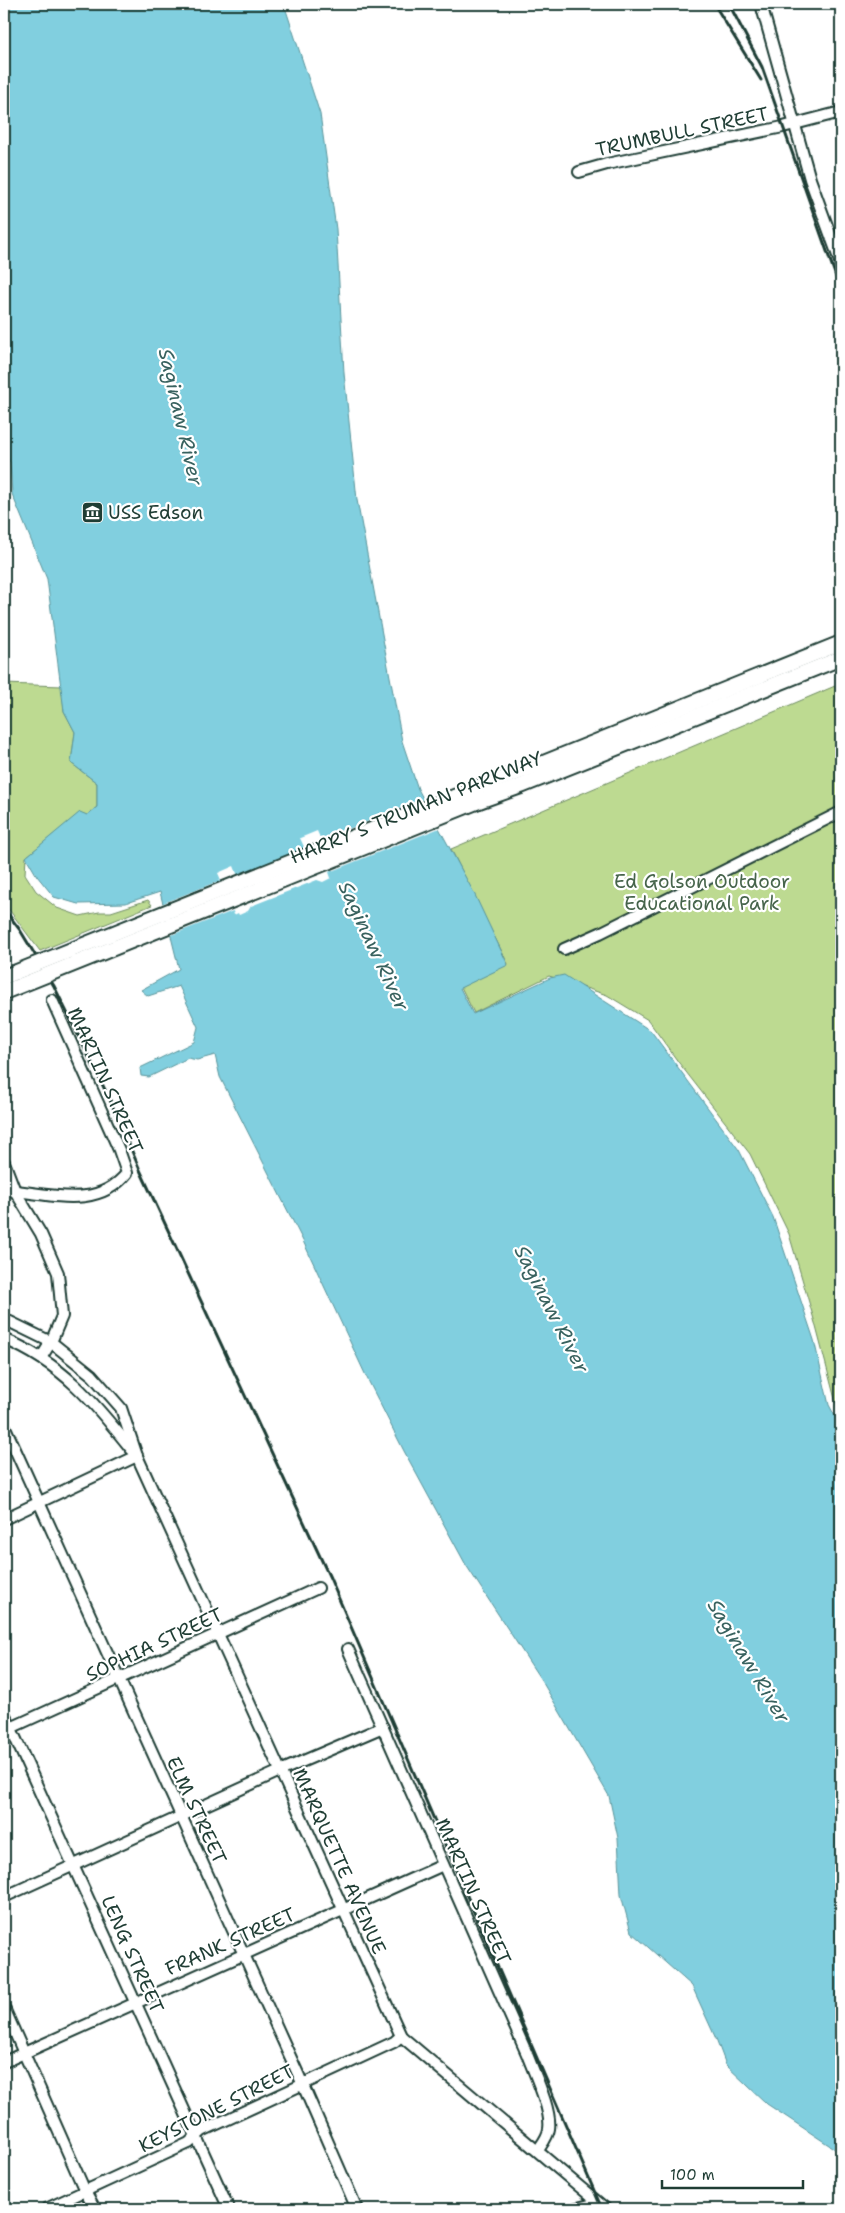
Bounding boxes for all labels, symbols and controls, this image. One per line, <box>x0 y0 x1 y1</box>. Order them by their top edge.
street label: TRUMBULL STREET <box>593 101 771 162</box>
water label: Saginaw River <box>153 346 210 489</box>
museum icon: USS Edson <box>80 500 104 524</box>
place label: USS Edson <box>108 500 203 525</box>
street label: HARRY S TRUMAN PARKWAY <box>286 745 547 870</box>
park label: Ed Golson Outdoor Educational Park <box>614 869 790 916</box>
water label: Saginaw River <box>333 877 416 1015</box>
street label: MARTIN STREET <box>62 1003 149 1157</box>
water label: Saginaw River <box>509 1241 596 1378</box>
water label: Saginaw River <box>702 1594 796 1728</box>
street label: SOPHIA STREET <box>82 1602 227 1687</box>
street label: ELM STREET <box>161 1752 232 1868</box>
street label: MARQUETTE AVENUE <box>287 1764 392 1958</box>
street label: MARTIN STREET <box>430 1814 517 1968</box>
street label: LENG STREET <box>95 1892 170 2017</box>
street label: FRANK STREET <box>161 1902 299 1981</box>
street label: KEYSTONE STREET <box>134 2058 298 2158</box>
scale bar <box>662 2158 804 2190</box>
text: 100 m <box>670 2165 715 2185</box>

